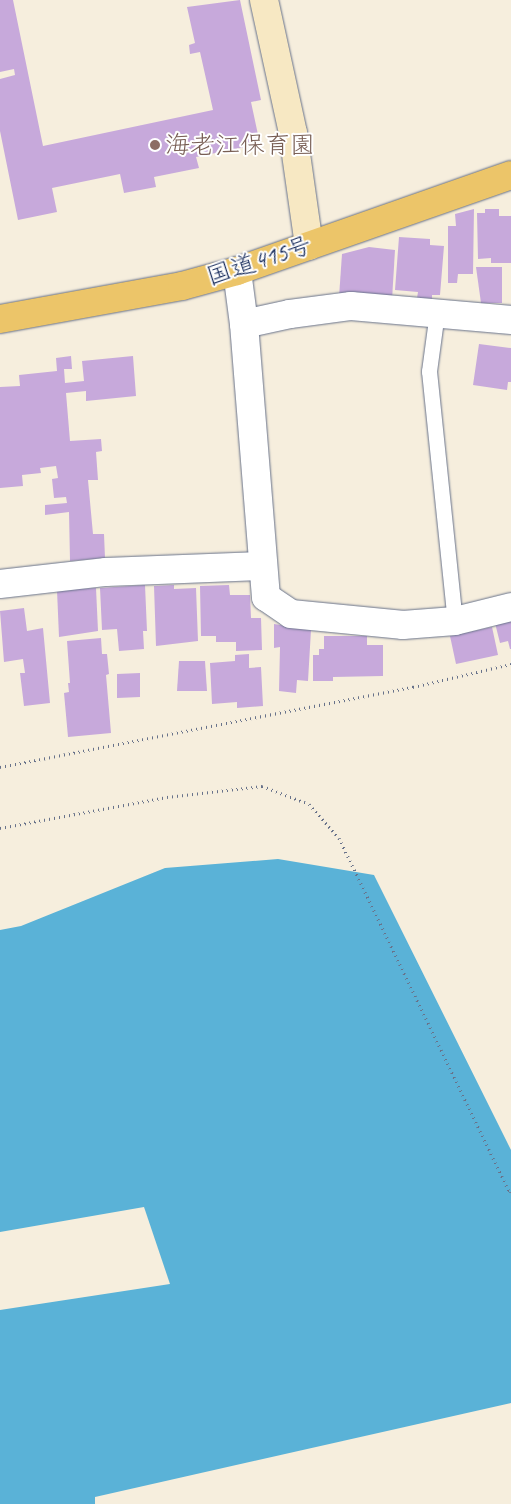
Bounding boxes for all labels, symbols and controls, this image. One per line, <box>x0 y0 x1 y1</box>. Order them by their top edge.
place label: 海老江保育園 <box>165 130 315 160</box>
marker: 海老江保育園 <box>149 139 161 151</box>
street label: 国道415号 <box>203 230 315 292</box>

